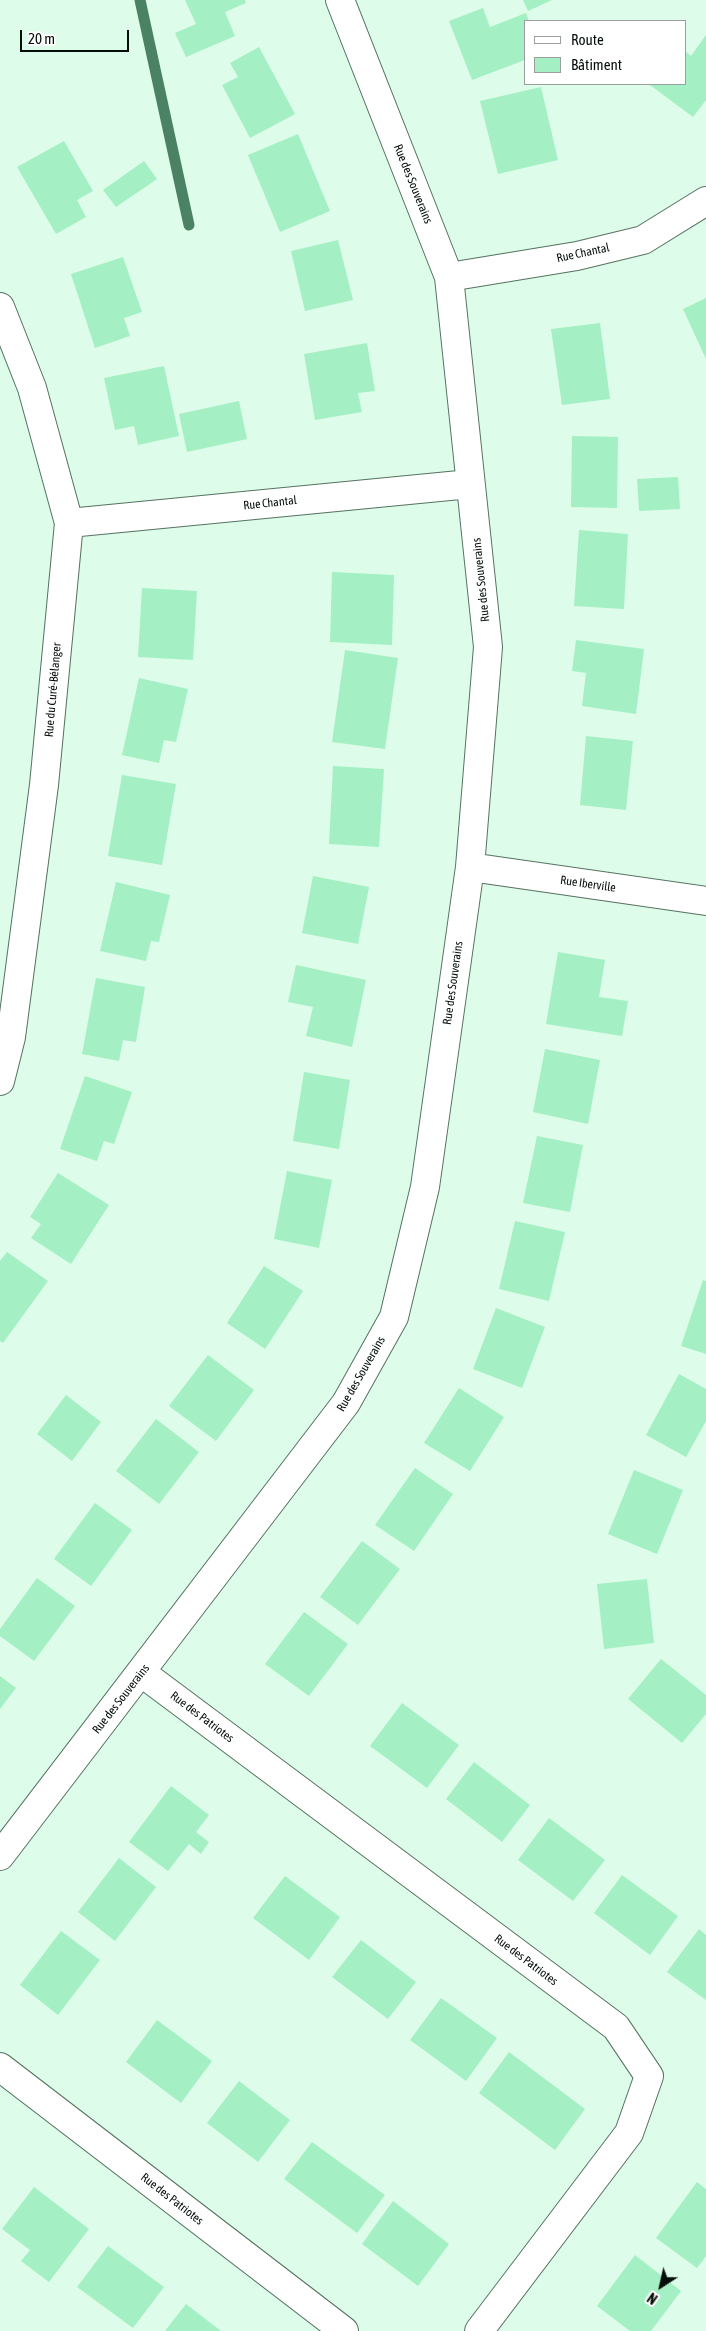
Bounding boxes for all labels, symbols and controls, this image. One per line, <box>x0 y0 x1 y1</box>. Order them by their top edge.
scale bar <box>22 20 131 52</box>
legend <box>524 20 686 85</box>
text: 20 m <box>28 30 55 47</box>
text: Route <box>571 31 604 48</box>
text: Bâtiment <box>571 56 622 73</box>
street label: Rue des Souverains <box>391 142 435 226</box>
street label: Rue Chantal <box>555 240 611 266</box>
street label: Rue Chantal <box>243 493 297 513</box>
street label: Rue des Souverains <box>469 537 493 623</box>
street label: Rue du Curé-Bélanger <box>42 642 64 738</box>
street label: Rue Iberville <box>559 873 617 895</box>
street label: Rue des Souverains <box>440 940 466 1026</box>
street label: Rue des Souverains <box>334 1334 388 1414</box>
street label: Rue des Souverains <box>89 1661 153 1737</box>
street label: Rue des Patriotes <box>168 1689 236 1745</box>
street label: Rue des Patriotes <box>492 1932 560 1988</box>
street label: Rue des Patriotes <box>138 2170 206 2228</box>
north arrow <box>636 2261 686 2311</box>
text: N <box>644 2289 660 2307</box>

